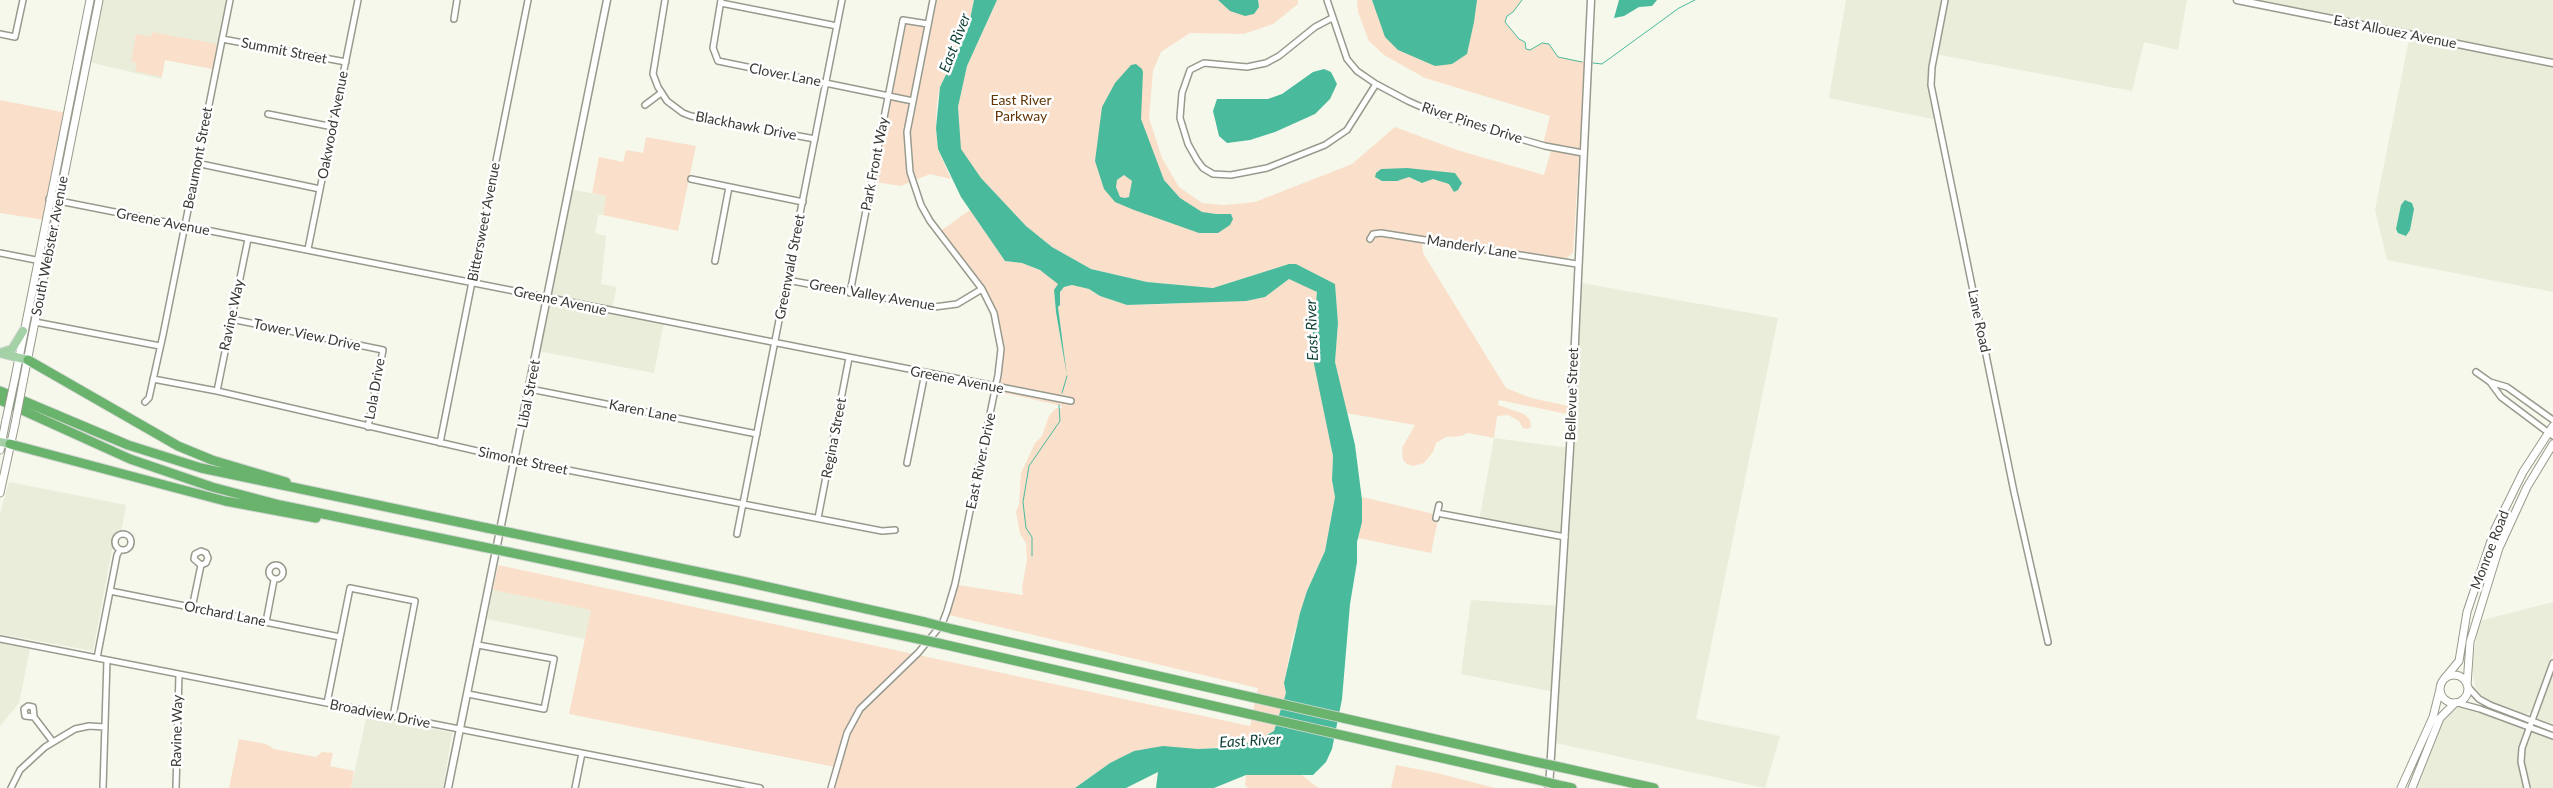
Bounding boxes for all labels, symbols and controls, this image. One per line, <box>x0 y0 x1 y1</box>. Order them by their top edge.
water label: East River <box>936 11 974 75</box>
street label: East Allouez Avenue <box>2332 12 2458 52</box>
street label: Summit Street <box>240 34 328 68</box>
street label: Clover Lane <box>748 60 822 90</box>
street label: Oakwood Avenue <box>314 70 352 180</box>
park label: East River Parkway <box>990 92 1052 124</box>
street label: River Pines Drive <box>1419 99 1525 147</box>
street label: Beaumont Street <box>180 105 216 211</box>
street label: Blackhawk Drive <box>694 108 798 144</box>
street label: Park Front Way <box>858 116 892 212</box>
street label: Bittersweet Avenue <box>464 161 504 283</box>
street label: South Webster Avenue <box>28 175 72 317</box>
street label: Greene Avenue <box>115 205 211 239</box>
street label: Greenwald Street <box>772 213 808 321</box>
street label: Manderly Lane <box>1426 232 1518 262</box>
street label: Green Valley Avenue <box>808 276 936 314</box>
street label: Ravine Way <box>216 278 248 352</box>
street label: Greene Avenue <box>512 283 608 319</box>
street label: Lane Road <box>1964 288 1994 354</box>
water label: East River <box>1302 299 1322 361</box>
street label: Tower View Drive <box>252 315 362 355</box>
street label: Bellevue Street <box>1562 347 1582 441</box>
street label: Lola Drive <box>361 357 389 421</box>
street label: Libal Street <box>514 358 544 430</box>
street label: Greene Avenue <box>909 363 1005 397</box>
street label: Karen Lane <box>607 396 679 426</box>
street label: Regina Street <box>818 396 850 480</box>
street label: East River Drive <box>963 411 999 511</box>
street label: Simonet Street <box>477 443 569 479</box>
street label: Monroe Road <box>2467 508 2513 592</box>
street label: Orchard Lane <box>183 598 267 630</box>
street label: Ravine Way <box>168 695 186 767</box>
street label: Broadview Drive <box>328 696 432 732</box>
water label: East River <box>1219 730 1281 752</box>

